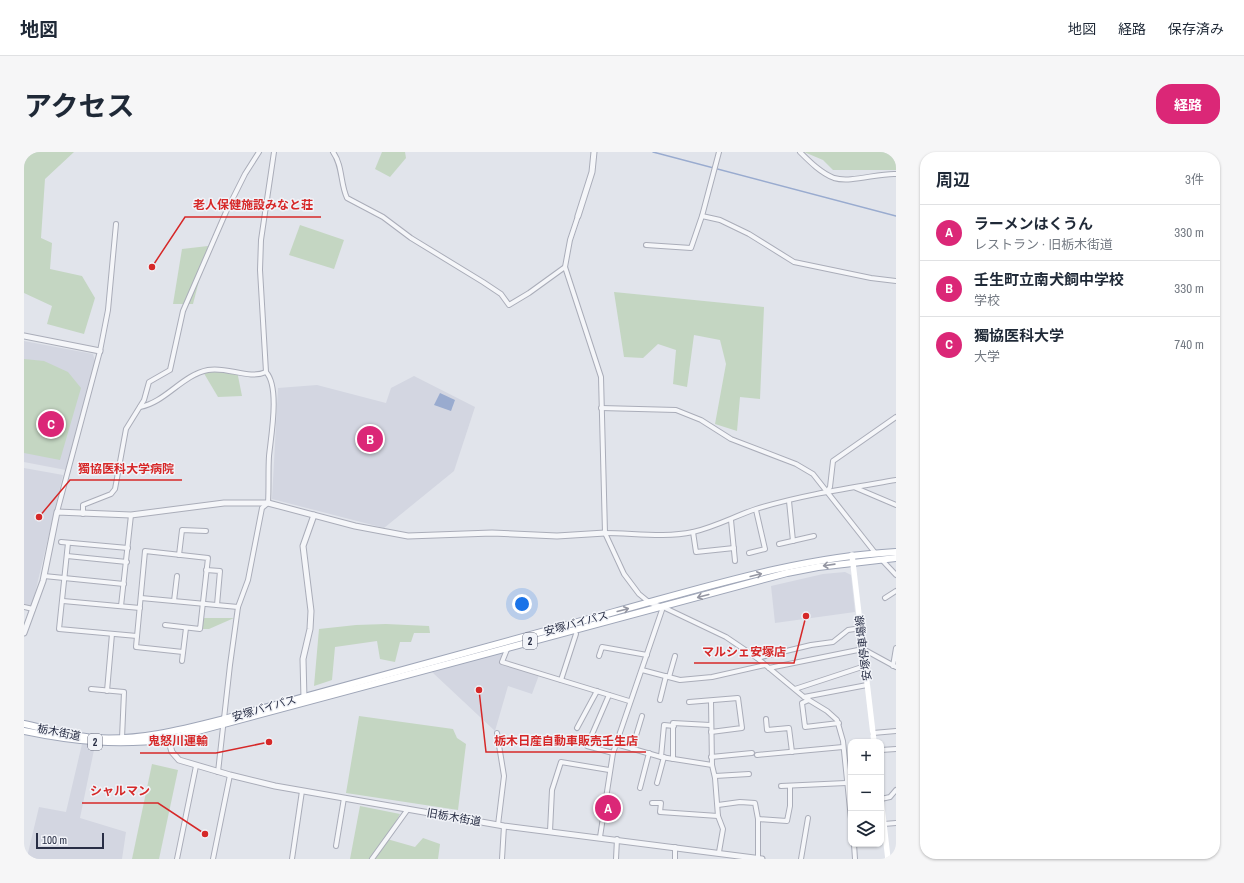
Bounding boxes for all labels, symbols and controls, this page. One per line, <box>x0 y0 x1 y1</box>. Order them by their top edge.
text: 地図 <box>20 16 58 42</box>
text: 地図 <box>1068 20 1096 38</box>
text: 経路 <box>1118 20 1146 38</box>
text: 保存済み <box>1168 20 1224 38</box>
button: 経路 <box>1156 84 1220 124</box>
text: アクセス <box>24 87 135 125</box>
text: 周辺 <box>936 168 970 191</box>
text: 3件 <box>1185 171 1204 188</box>
callout: 老人保健施設みなと荘 <box>185 193 321 217</box>
text: 老人保健施設みなと荘 <box>193 197 313 213</box>
text: ラーメンはくうん <box>974 213 1093 234</box>
text: A <box>945 224 953 241</box>
text: 330 m <box>1174 224 1204 241</box>
text: レストラン · 旧栃木街道 <box>974 236 1113 253</box>
text: 壬生町立南犬飼中学校 <box>974 269 1124 290</box>
text: B <box>945 280 953 297</box>
text: 330 m <box>1174 280 1204 297</box>
text: 学校 <box>974 292 1000 309</box>
text: 獨協医科大学 <box>974 325 1064 346</box>
text: C <box>945 336 953 353</box>
text: 740 m <box>1174 336 1204 353</box>
text: 大学 <box>974 348 1000 365</box>
pin: C <box>38 409 64 439</box>
pin: B <box>357 424 383 454</box>
callout: 獨協医科大学病院 <box>70 456 182 480</box>
text: 獨協医科大学病院 <box>78 461 174 477</box>
one-way arrow <box>823 562 836 569</box>
one-way arrow <box>749 571 762 578</box>
one-way arrow <box>697 593 710 600</box>
your location <box>512 594 532 614</box>
one-way arrow <box>616 606 629 613</box>
street label: 安塚バイパス <box>542 608 610 638</box>
street label: 安塚停車場線 <box>852 614 874 682</box>
road number: 2 <box>523 633 537 649</box>
callout: マルシェ安塚店 <box>694 639 794 663</box>
text: マルシェ安塚店 <box>702 644 786 660</box>
street label: 安塚バイパス <box>230 692 298 724</box>
street label: 栃木街道 <box>36 721 82 743</box>
callout: 栃木日産自動車販売壬生店 <box>486 728 646 752</box>
callout: 鬼怒川運輸 <box>140 729 216 753</box>
text: 鬼怒川運輸 <box>148 733 208 749</box>
text: 栃木日産自動車販売壬生店 <box>494 733 638 749</box>
road number: 2 <box>88 734 102 750</box>
map controls <box>848 739 884 847</box>
button: + <box>848 739 884 775</box>
button: − <box>848 775 884 811</box>
callout: シャルマン <box>82 779 158 803</box>
text: シャルマン <box>90 783 150 799</box>
pin: A <box>595 793 621 823</box>
street label: 旧栃木街道 <box>426 805 482 829</box>
button: layers <box>848 811 884 847</box>
scale bar <box>36 831 104 850</box>
text: 100 m <box>42 833 67 847</box>

